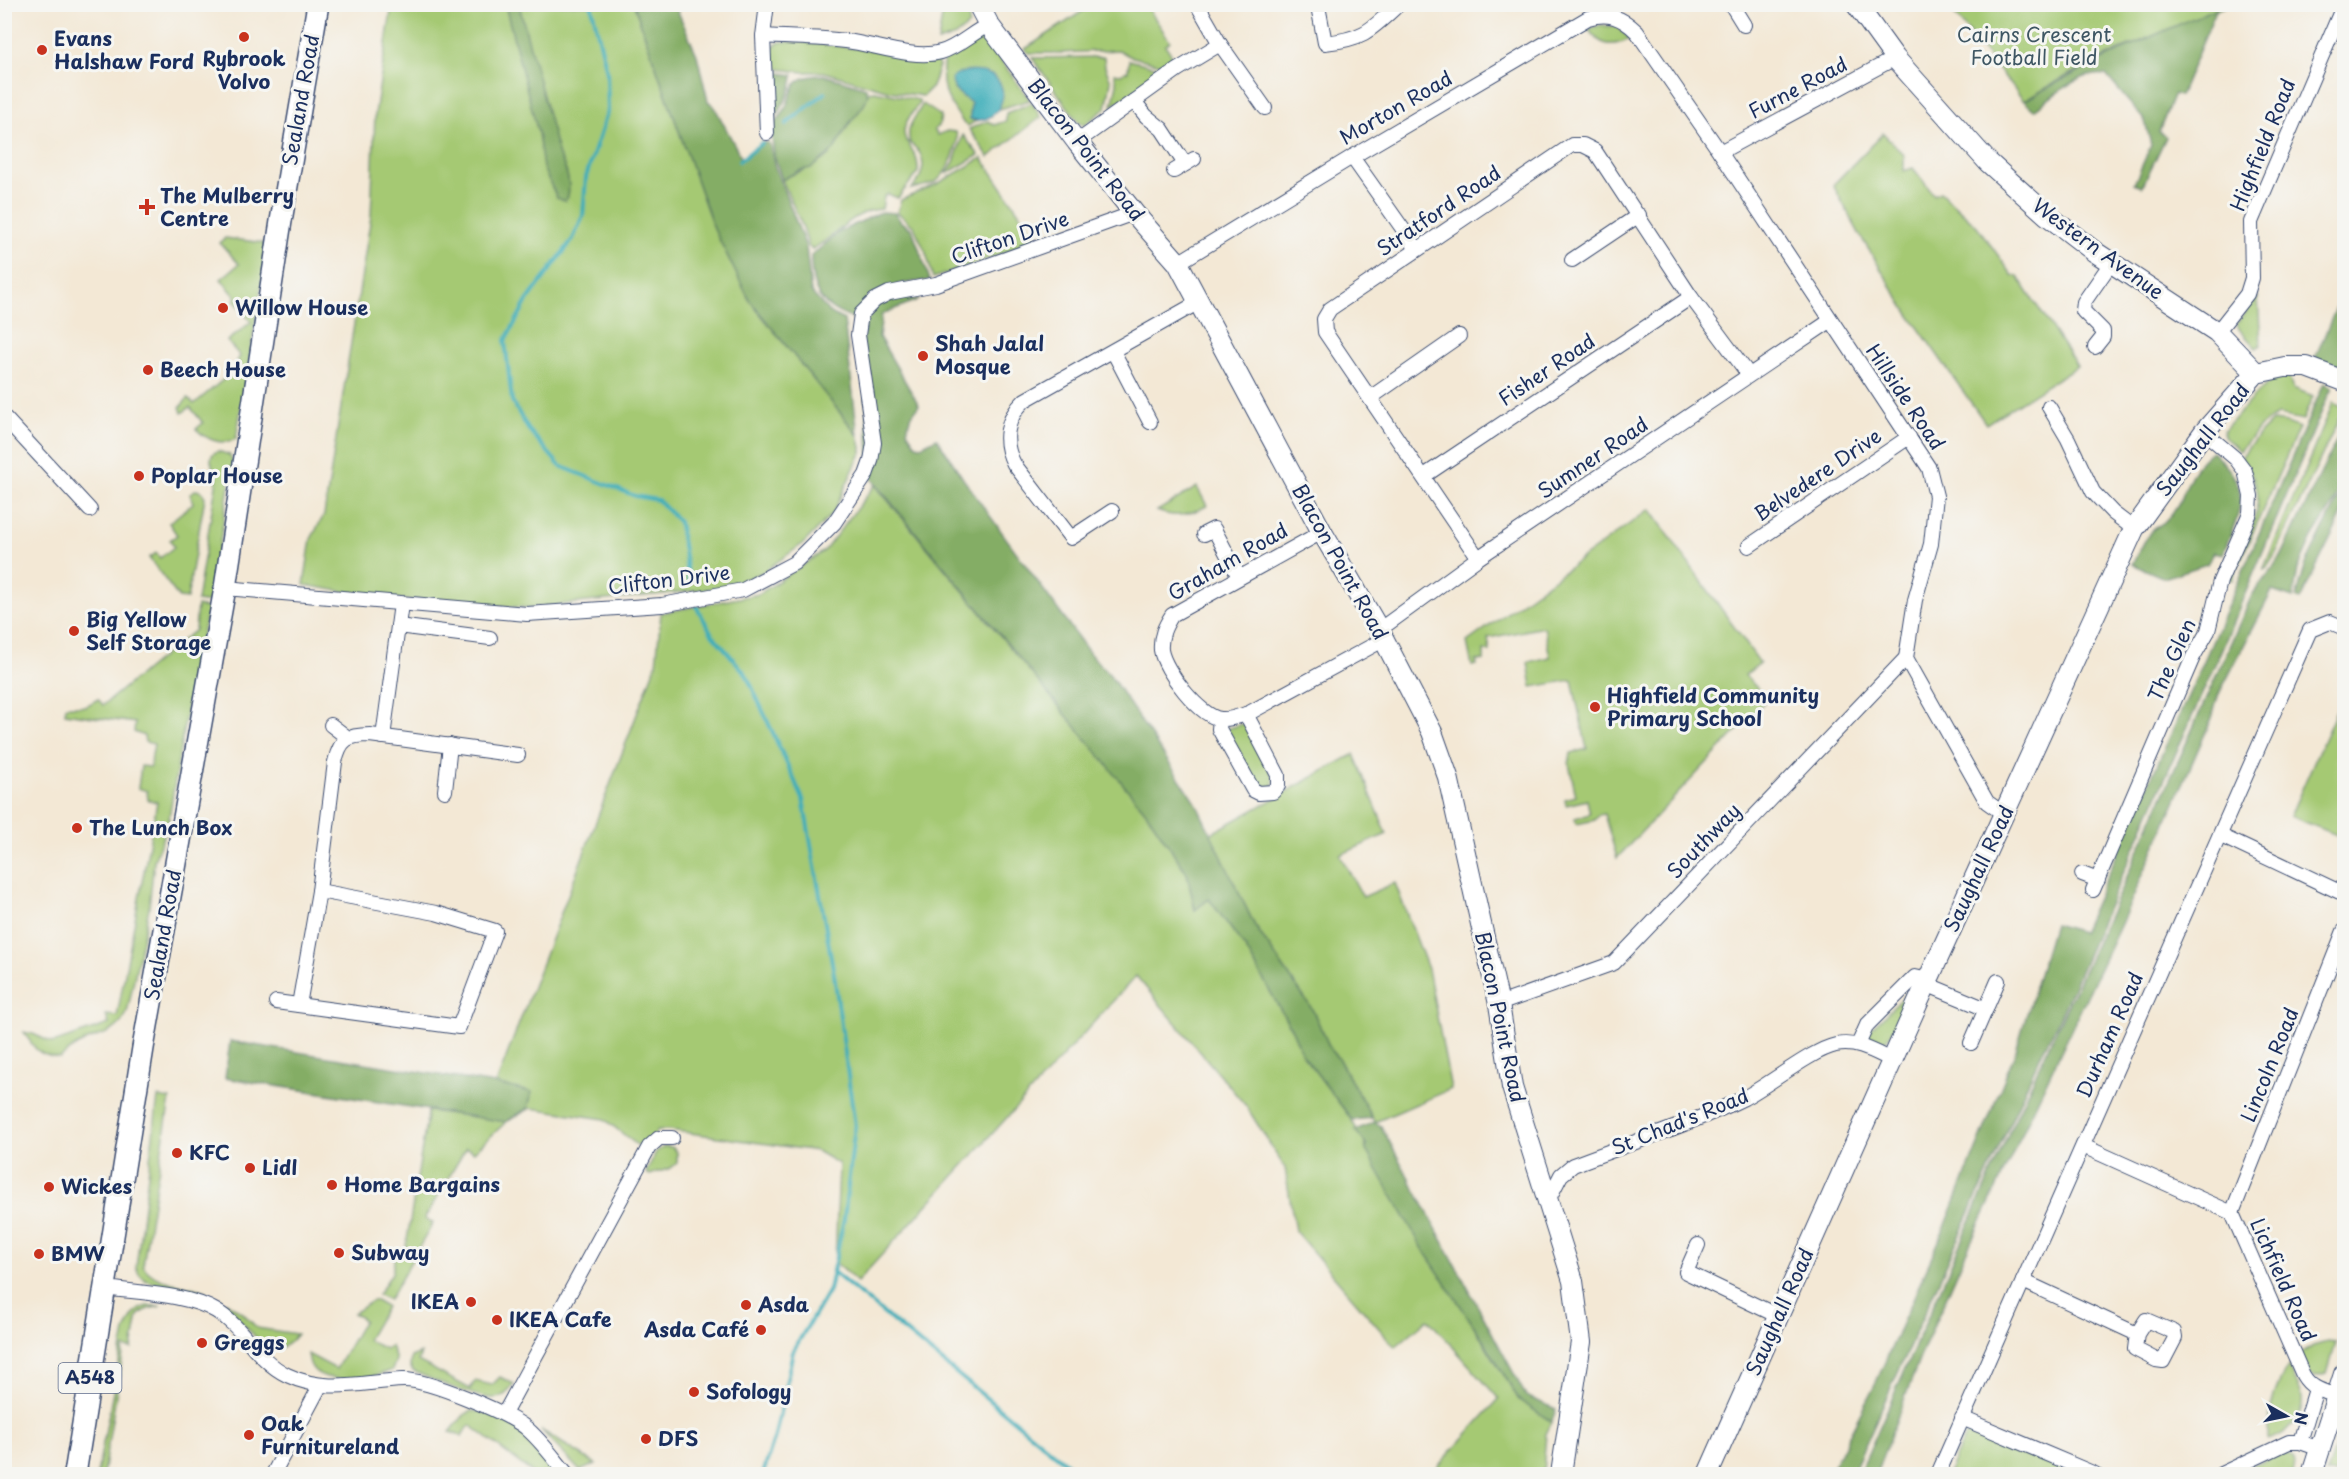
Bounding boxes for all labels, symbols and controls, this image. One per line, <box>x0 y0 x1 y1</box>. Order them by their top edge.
park label: Cairns Crescent Football Field <box>1957 19 2111 72</box>
place label: Evans Halshaw Ford <box>54 23 194 76</box>
marker: Rybrook Volvo <box>237 30 251 44</box>
street label: Sealand Road <box>274 32 326 168</box>
marker: Evans Halshaw Ford <box>35 43 49 57</box>
place label: Rybrook Volvo <box>202 43 286 96</box>
street label: Furne Road <box>1743 48 1852 126</box>
street label: Morton Road <box>1333 63 1458 152</box>
street label: Blacon Point Road <box>1021 71 1152 227</box>
street label: Highfield Road <box>2222 74 2302 215</box>
street label: Stratford Road <box>1370 157 1507 263</box>
place label: The Mulberry Centre <box>160 180 294 233</box>
street label: Western Avenue <box>2027 190 2171 306</box>
marker: The Mulberry Centre <box>138 198 156 216</box>
street label: Clifton Drive <box>947 203 1073 271</box>
place label: Willow House <box>235 292 368 322</box>
marker: Willow House <box>216 301 230 315</box>
street label: Fisher Road <box>1492 326 1601 413</box>
place label: Shah Jalal Mosque <box>935 328 1044 381</box>
street label: Hillside Road <box>1859 337 1953 456</box>
marker: Shah Jalal Mosque <box>916 349 930 363</box>
place label: Beech House <box>160 354 286 384</box>
marker: Beech House <box>141 363 155 377</box>
street label: Saughall Road <box>2148 376 2256 503</box>
street label: Sumner Road <box>1531 409 1654 505</box>
street label: Belvedere Drive <box>1748 420 1887 528</box>
place label: Poplar House <box>151 460 283 490</box>
marker: Poplar House <box>132 469 146 483</box>
street label: Blacon Point Road <box>1285 478 1396 645</box>
street label: Graham Road <box>1162 515 1293 608</box>
street label: Clifton Drive <box>606 557 732 601</box>
place label: Big Yellow Self Storage <box>86 604 211 657</box>
street label: The Glen <box>2140 613 2203 706</box>
marker: Big Yellow Self Storage <box>67 624 81 638</box>
place label: Highfield Community Primary School <box>1607 680 1819 733</box>
marker: Highfield Community Primary School <box>1588 700 1602 714</box>
street label: Southway <box>1660 796 1747 885</box>
street label: Saughall Road <box>1936 800 2021 937</box>
place label: The Lunch Box <box>89 812 232 842</box>
marker: The Lunch Box <box>70 821 84 835</box>
street label: Sealand Road <box>136 867 188 1003</box>
street label: Blacon Point Road <box>1468 928 1534 1105</box>
street label: Durham Road <box>2068 967 2150 1102</box>
street label: Lincoln Road <box>2232 1003 2306 1126</box>
street label: St Chad's Road <box>1606 1080 1753 1162</box>
place label: KFC <box>189 1137 230 1167</box>
marker: KFC <box>170 1146 184 1160</box>
place label: Lidl <box>262 1152 297 1182</box>
marker: Lidl <box>243 1161 257 1175</box>
place label: Home Bargains <box>344 1169 501 1199</box>
place label: Wickes <box>61 1171 133 1201</box>
marker: Home Bargains <box>325 1178 339 1192</box>
marker: Wickes <box>42 1180 56 1194</box>
street label: Lichfield Road <box>2243 1213 2325 1346</box>
place label: Subway <box>351 1237 429 1267</box>
place label: BMW <box>51 1238 105 1268</box>
street label: Saughall Road <box>1737 1243 1821 1380</box>
marker: Subway <box>332 1246 346 1260</box>
marker: BMW <box>32 1247 46 1261</box>
place label: IKEA <box>411 1286 459 1316</box>
place label: Asda <box>757 1289 809 1319</box>
marker: IKEA <box>464 1295 478 1309</box>
marker: Asda <box>739 1298 753 1312</box>
place label: IKEA Cafe <box>509 1304 612 1334</box>
marker: IKEA Cafe <box>490 1313 504 1327</box>
place label: Asda Café <box>643 1314 749 1344</box>
marker: Asda Café <box>754 1323 768 1337</box>
place label: Greggs <box>214 1327 285 1357</box>
marker: Greggs <box>195 1336 209 1350</box>
road number: A548 <box>58 1363 122 1393</box>
place label: Sofology <box>706 1376 791 1406</box>
marker: Sofology <box>687 1385 701 1399</box>
north arrow <box>2256 1386 2316 1446</box>
place label: Oak Furnitureland <box>261 1408 400 1461</box>
text: N <box>2289 1410 2315 1427</box>
place label: DFS <box>658 1423 698 1453</box>
marker: Oak Furnitureland <box>242 1428 256 1442</box>
marker: DFS <box>639 1432 653 1446</box>

